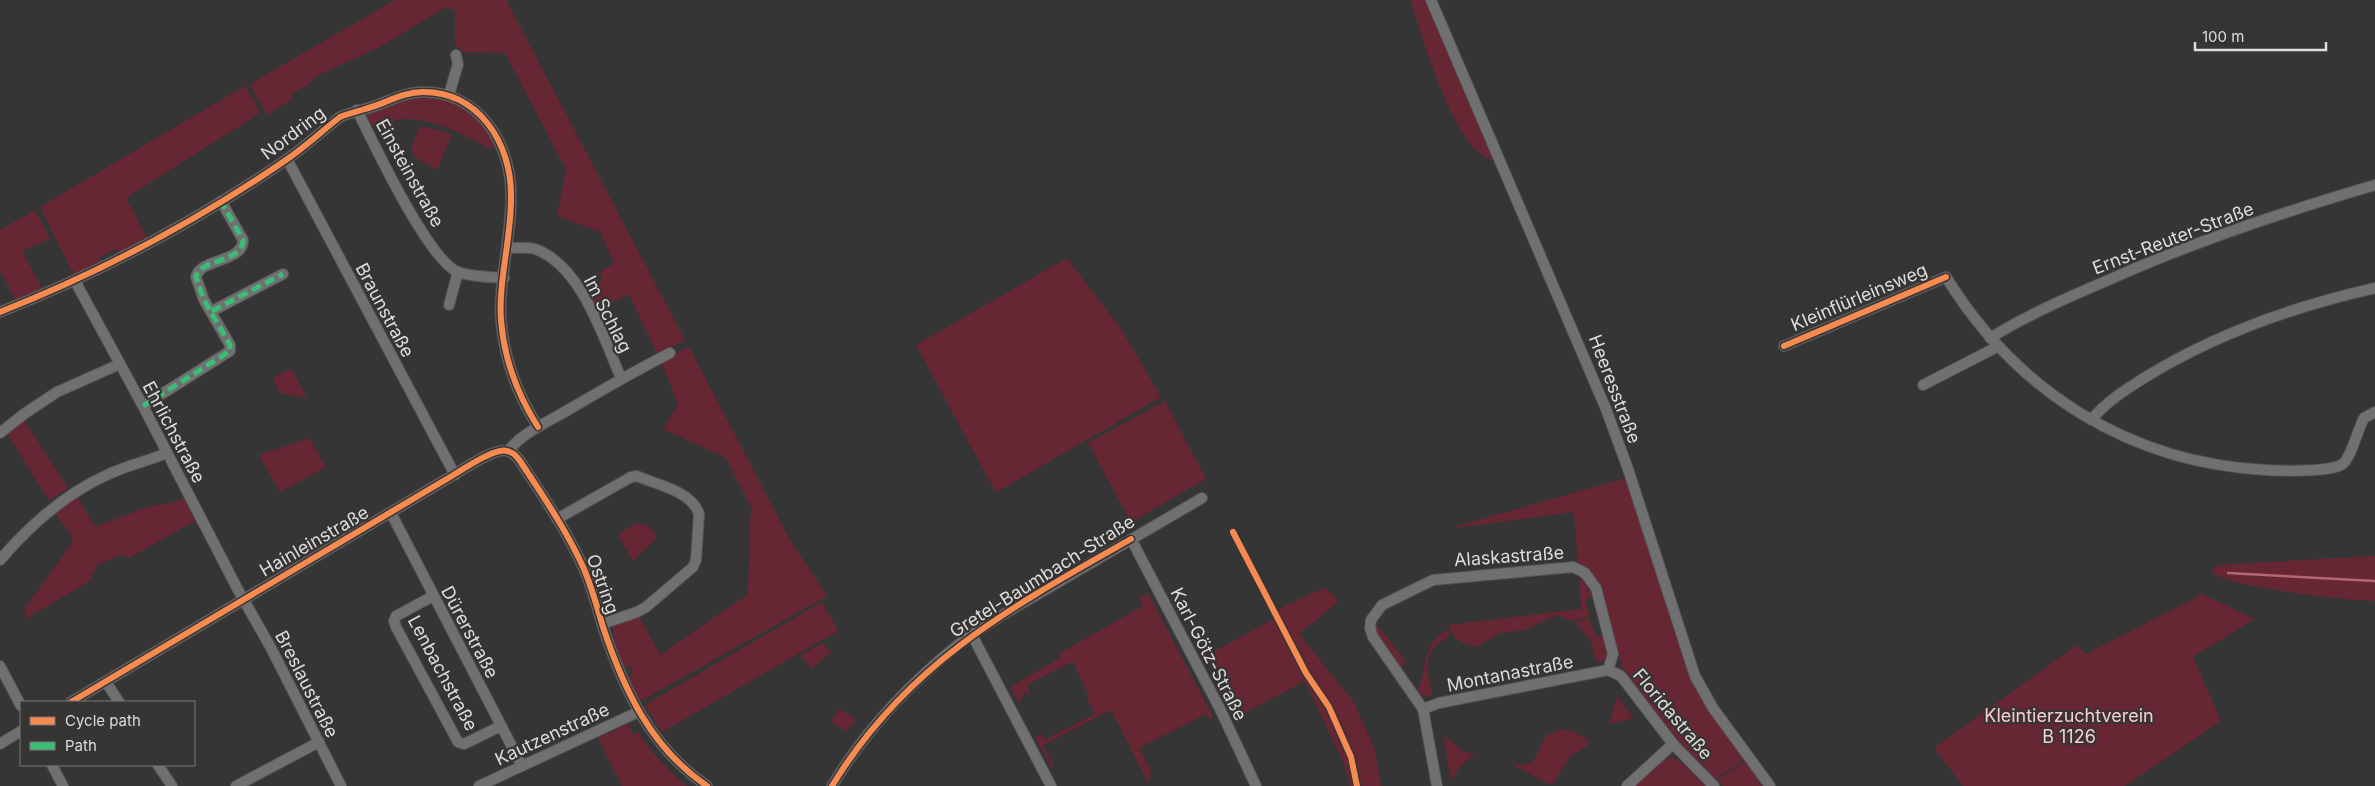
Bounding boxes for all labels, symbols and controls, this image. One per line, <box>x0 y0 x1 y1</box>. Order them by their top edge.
scale bar <box>2195 20 2326 52</box>
text: 100 m <box>2202 27 2244 46</box>
street label: Nordring <box>257 102 329 164</box>
street label: Einsteinstraße <box>372 115 448 231</box>
street label: Ernst-Reuter-Straße <box>2090 198 2256 278</box>
street label: Braunstraße <box>351 259 419 361</box>
street label: Kleinflürleinsweg <box>1788 259 1930 335</box>
street label: Im Schlag <box>580 272 636 356</box>
street label: Heeresstraße <box>1585 332 1645 446</box>
street label: Ehrlichstraße <box>138 378 210 486</box>
street label: Hainleinstraße <box>256 501 372 581</box>
street label: Gretel-Baumbach-Straße <box>946 510 1138 642</box>
street label: Alaskastraße <box>1453 542 1565 570</box>
street label: Ostring <box>582 551 624 617</box>
street label: Dürerstraße <box>437 582 503 682</box>
street label: Karl-Götz-Straße <box>1166 584 1252 724</box>
street label: Lenbachstraße <box>404 612 482 734</box>
street label: Breslaustraße <box>271 627 343 741</box>
street label: Montanastraße <box>1445 650 1575 696</box>
street label: Floridastraße <box>1629 664 1717 764</box>
street label: Kautzenstraße <box>492 698 612 770</box>
legend <box>20 701 195 766</box>
park label: Kleintierzuchtverein B 1126 <box>1984 705 2154 747</box>
text: Cycle path <box>65 711 141 730</box>
text: Path <box>65 736 97 755</box>

